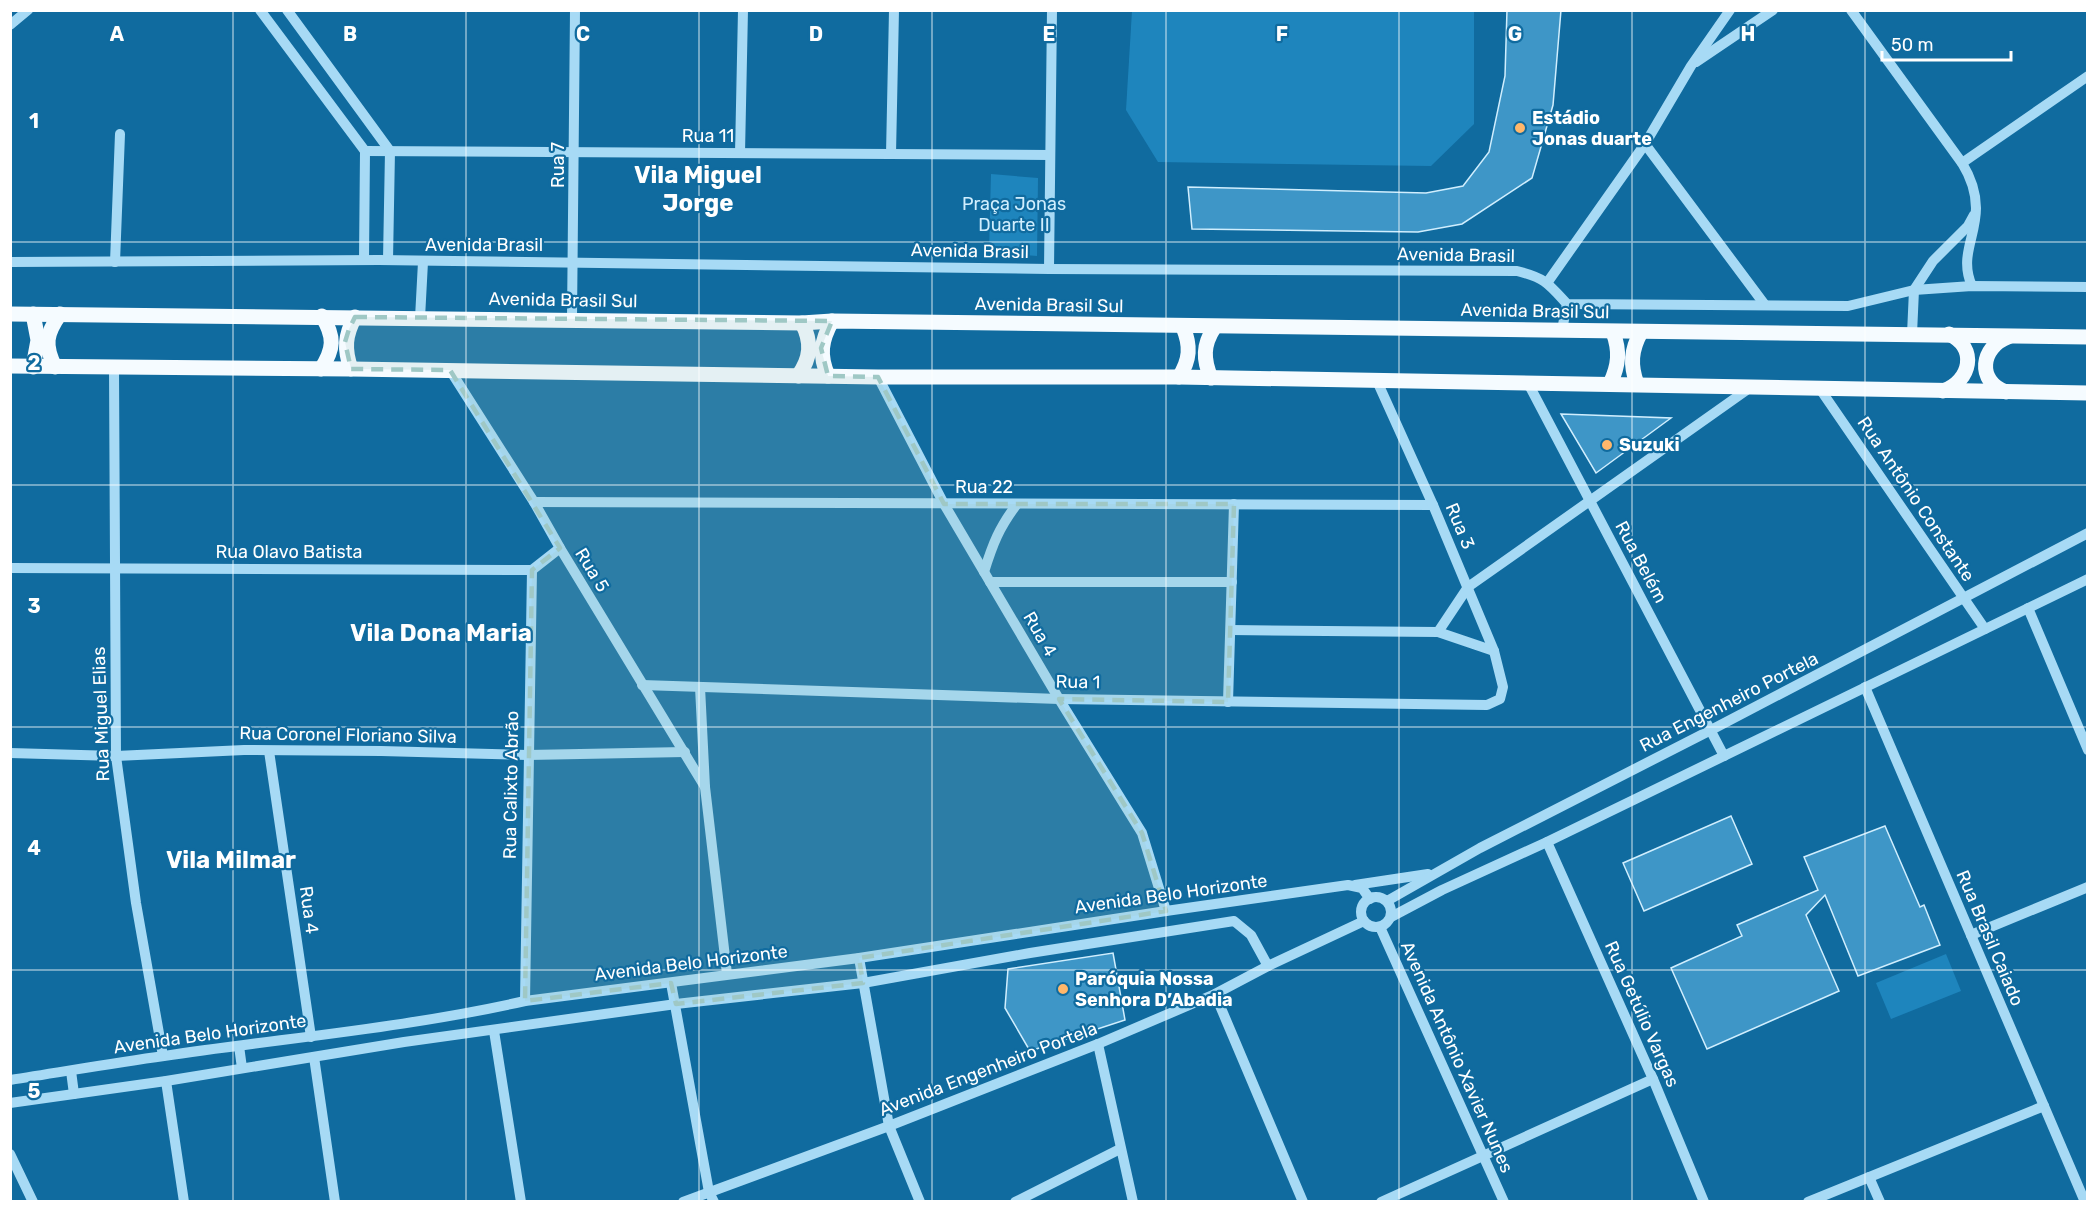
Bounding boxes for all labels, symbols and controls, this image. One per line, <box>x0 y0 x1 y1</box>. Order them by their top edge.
text: A <box>110 22 125 46</box>
text: B <box>343 22 357 46</box>
text: C <box>576 22 590 46</box>
text: D <box>809 22 823 46</box>
text: E <box>1043 22 1055 46</box>
text: F <box>1276 22 1288 46</box>
text: G <box>1508 22 1522 46</box>
text: H <box>1741 22 1755 46</box>
scale bar <box>1882 24 2011 62</box>
text: 50 m <box>1891 34 1934 56</box>
place label: Estádio Jonas duarte <box>1532 107 1652 150</box>
text: 1 <box>29 109 39 133</box>
marker: Estádio Jonas duarte <box>1513 121 1527 135</box>
street label: Rua 11 <box>682 125 734 147</box>
street label: Rua 7 <box>547 142 569 188</box>
district label: Vila Miguel Jorge <box>634 161 762 217</box>
park label: Praça Jonas Duarte II <box>962 193 1066 236</box>
street label: Avenida Brasil <box>425 234 543 256</box>
street label: Avenida Brasil <box>911 239 1029 263</box>
street label: Avenida Brasil <box>1397 243 1515 267</box>
street label: Avenida Brasil Sul <box>488 288 638 312</box>
street label: Avenida Brasil Sul <box>974 293 1124 317</box>
street label: Avenida Brasil Sul <box>1460 299 1610 323</box>
text: 2 <box>28 351 41 375</box>
street label: Rua Antônio Constante <box>1853 412 1979 586</box>
place label: Suzuki <box>1619 434 1680 456</box>
marker: Suzuki <box>1600 438 1614 452</box>
street label: Rua 22 <box>955 476 1013 498</box>
street label: Rua 3 <box>1441 500 1479 552</box>
street label: Rua Belém <box>1610 517 1672 607</box>
street label: Rua Olavo Batista <box>215 541 363 563</box>
street label: Rua 5 <box>570 544 614 596</box>
text: 3 <box>27 594 41 618</box>
street label: Rua 4 <box>1018 608 1062 660</box>
district label: Vila Dona Maria <box>350 619 532 647</box>
street label: Rua Miguel Elias <box>88 646 114 782</box>
street label: Rua Engenheiro Portela <box>1636 647 1822 757</box>
street label: Rua 1 <box>1055 671 1101 693</box>
street label: Rua Calixto Abrão <box>499 711 523 859</box>
street label: Rua Coronel Floriano Silva <box>239 722 457 748</box>
text: 4 <box>27 836 41 860</box>
district label: Vila Milmar <box>166 846 296 874</box>
street label: Rua Brasil Caiado <box>1952 867 2028 1009</box>
street label: Avenida Belo Horizonte <box>1073 870 1269 918</box>
street label: Rua 4 <box>295 885 323 935</box>
street label: Avenida Antônio Xavier Nunes <box>1396 938 1518 1176</box>
street label: Rua Getúlio Vargas <box>1600 938 1684 1090</box>
street label: Avenida Belo Horizonte <box>593 940 789 986</box>
place label: Paróquia Nossa Senhora D’Abadia <box>1075 968 1233 1011</box>
marker: Paróquia Nossa Senhora D’Abadia <box>1056 982 1070 996</box>
street label: Avenida Belo Horizonte <box>112 1010 308 1058</box>
street label: Avenida Engenheiro Portela <box>876 1017 1100 1121</box>
text: 5 <box>28 1079 41 1103</box>

